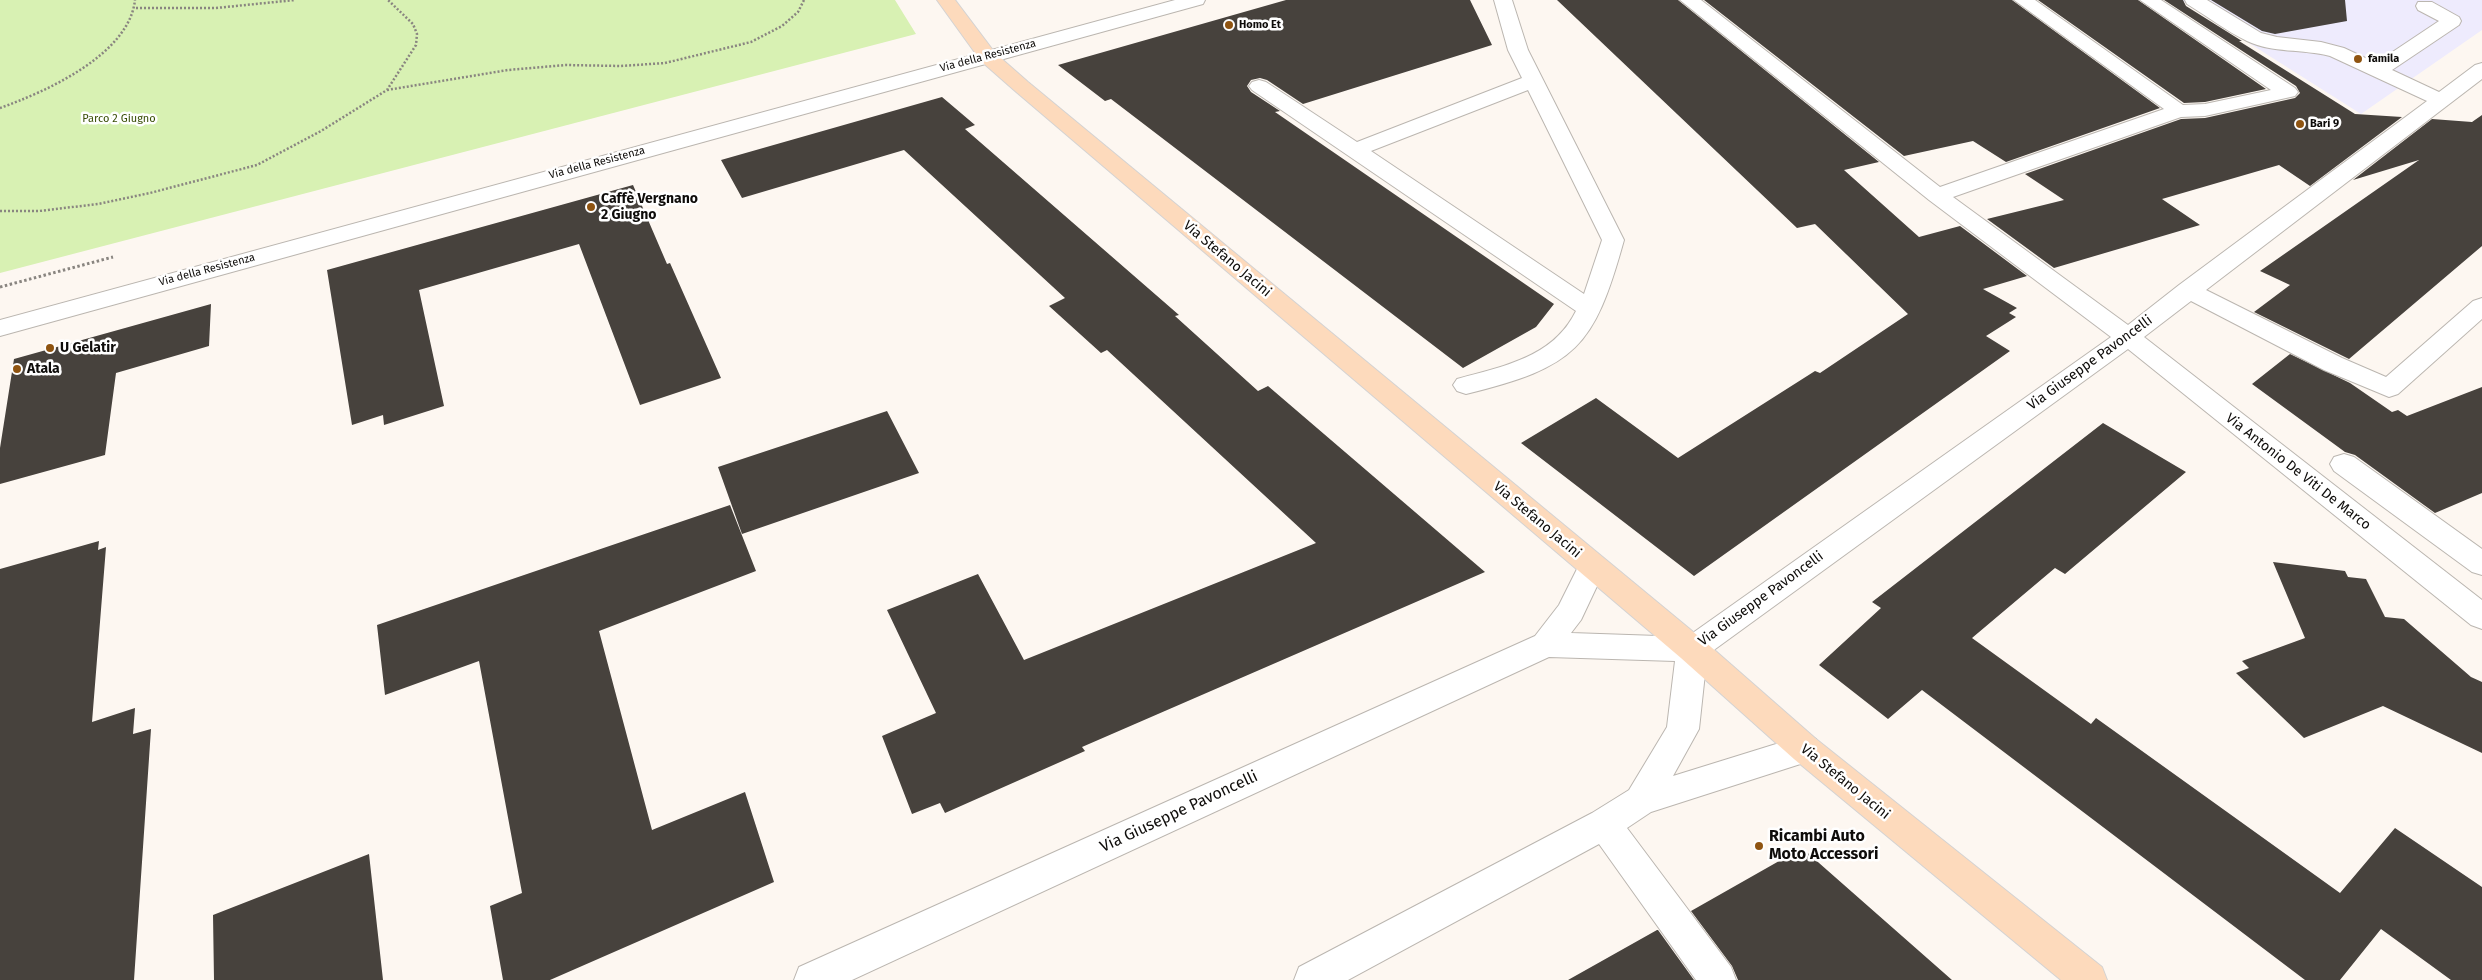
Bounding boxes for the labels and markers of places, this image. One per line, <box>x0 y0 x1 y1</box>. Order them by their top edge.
place label: Homo Et <box>1239 18 1281 32</box>
marker: Homo Et <box>1223 19 1235 31</box>
place label: famila <box>2368 52 2399 66</box>
marker: famila <box>2352 53 2364 65</box>
place label: Bari 9 <box>2310 117 2339 131</box>
marker: Bari 9 <box>2294 118 2306 130</box>
place label: Caffè Vergnano 2 Giugno <box>601 191 698 223</box>
marker: Caffè Vergnano 2 Giugno <box>585 201 597 213</box>
place label: U Gelatir <box>60 340 116 356</box>
marker: U Gelatir <box>44 342 56 354</box>
place label: Atala <box>27 361 60 377</box>
marker: Atala <box>11 363 23 375</box>
place label: Ricambi Auto Moto Accessori <box>1769 827 1879 865</box>
marker: Ricambi Auto Moto Accessori <box>1753 840 1765 852</box>

